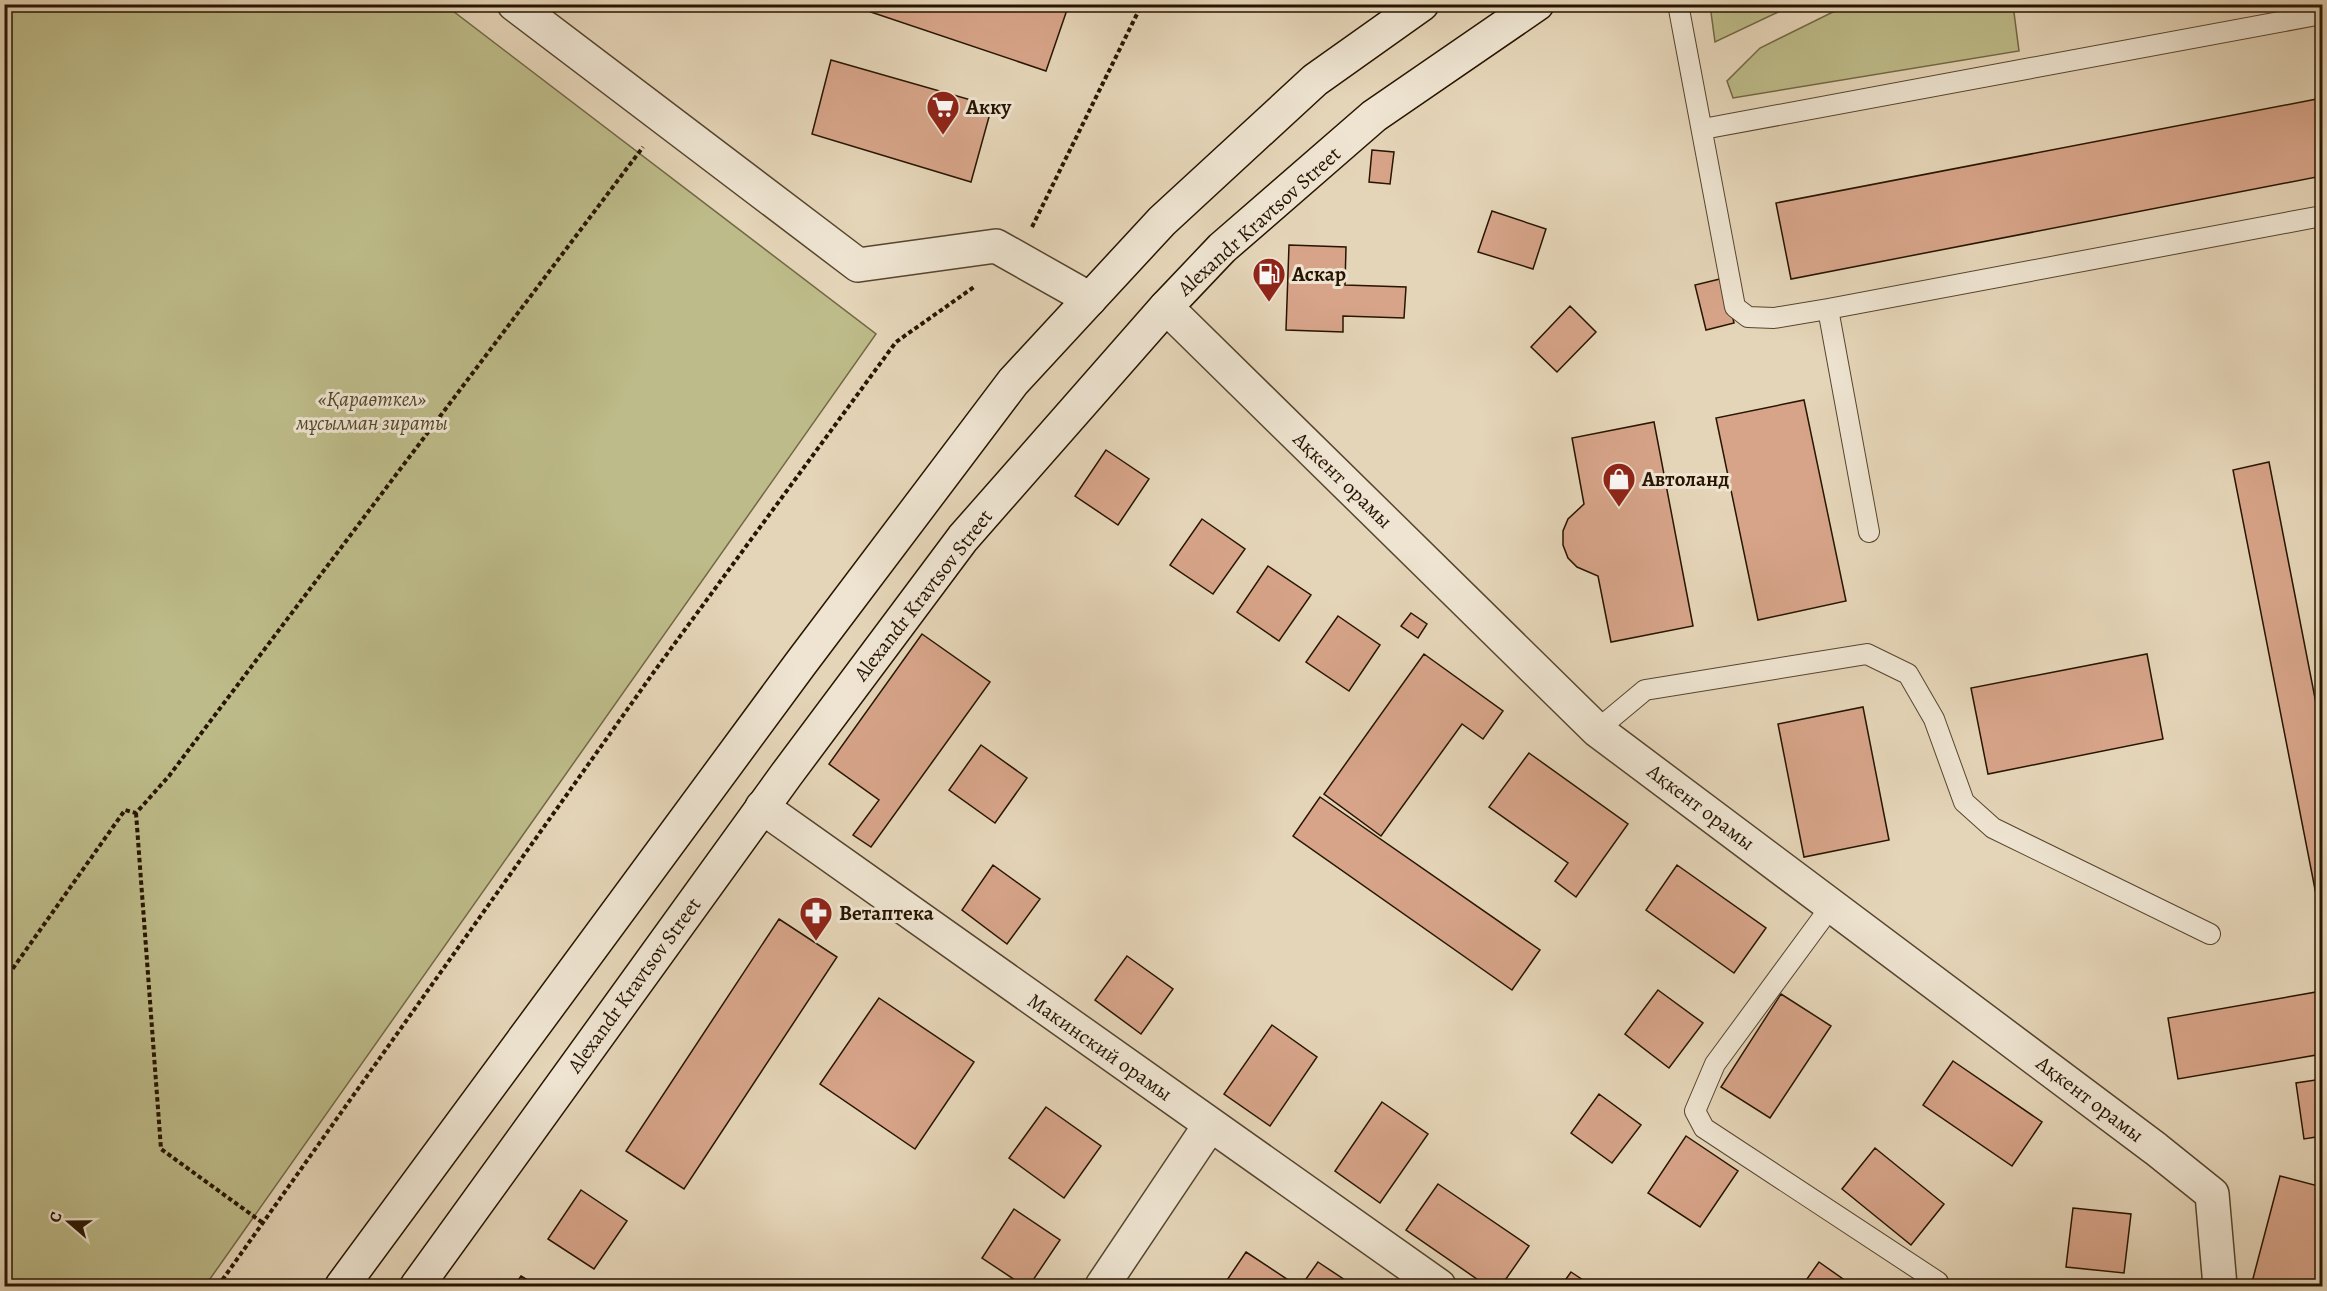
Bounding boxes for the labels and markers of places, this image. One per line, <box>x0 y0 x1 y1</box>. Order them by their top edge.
supermarket icon: Акку <box>925 89 961 136</box>
place label: Акку <box>965 93 1012 121</box>
fuel station icon: Аскар <box>1251 256 1287 303</box>
place label: Аскар <box>1291 260 1346 288</box>
shop icon: Автоланд <box>1601 461 1637 508</box>
place label: Автоланд <box>1641 465 1729 493</box>
pharmacy icon: Ветаптека <box>798 895 834 942</box>
place label: Ветаптека <box>839 899 934 927</box>

